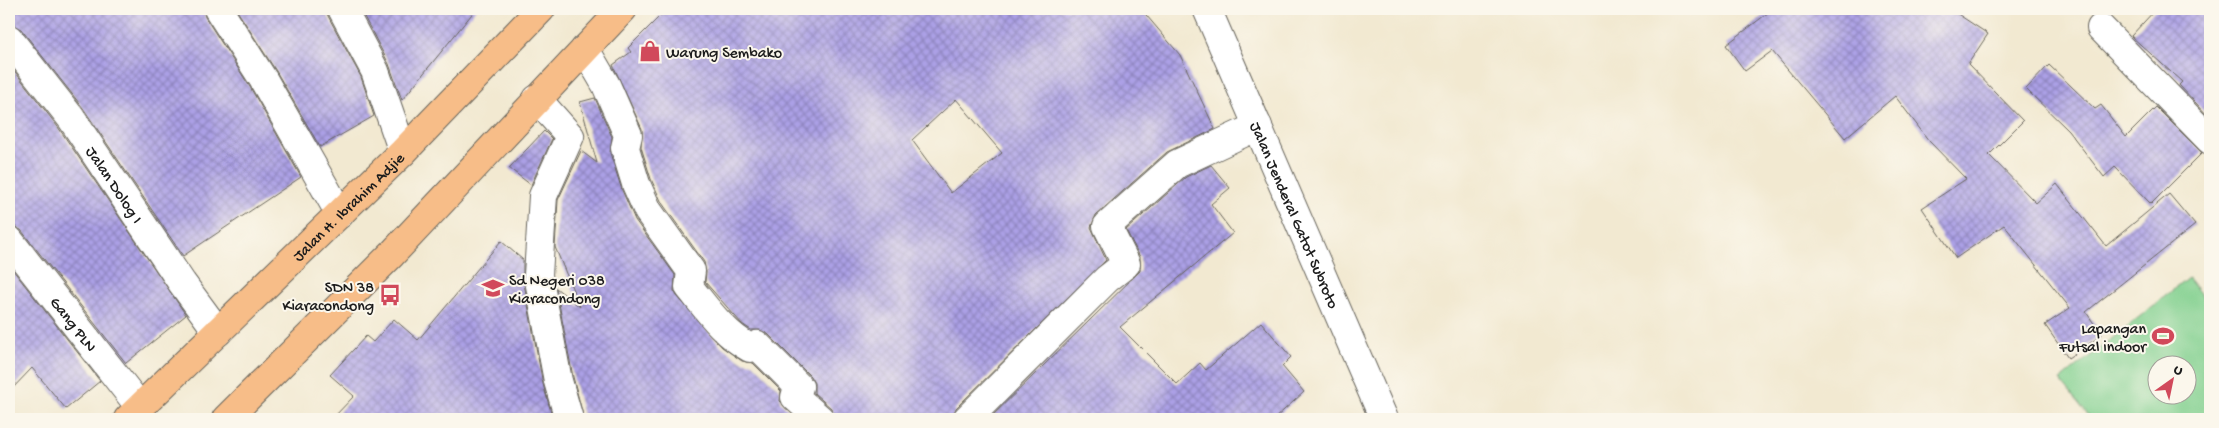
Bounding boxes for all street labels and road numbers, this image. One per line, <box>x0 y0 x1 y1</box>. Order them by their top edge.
street label: Jalan Jenderal Gatot Subroto <box>1244 120 1341 312</box>
street label: Jalan Dolog I <box>80 144 145 228</box>
street label: Jalan H. Ibrahim Adjie <box>290 149 410 267</box>
street label: Gang PLN <box>44 294 99 357</box>

